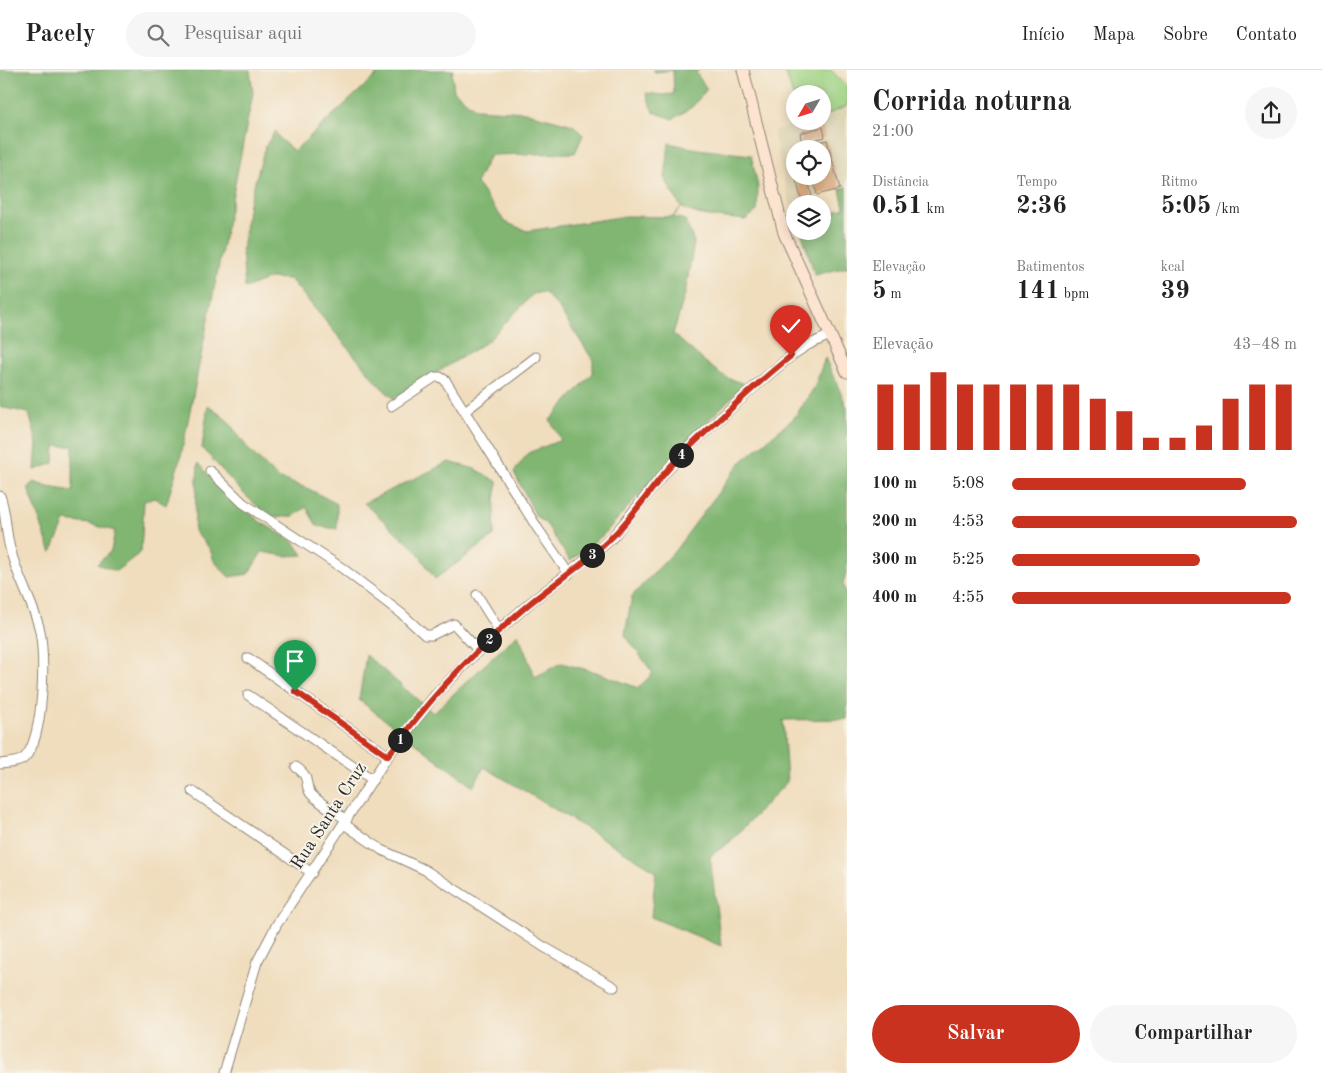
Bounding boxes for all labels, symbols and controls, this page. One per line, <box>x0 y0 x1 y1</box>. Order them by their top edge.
search box <box>126 12 476 57</box>
icon: search <box>144 21 172 49</box>
text: Pacely <box>25 23 96 47</box>
text: Pesquisar aqui <box>184 25 302 44</box>
text: Início <box>1021 26 1065 44</box>
text: Mapa <box>1093 26 1135 44</box>
text: Sobre <box>1163 26 1208 44</box>
text: Contato <box>1236 26 1297 44</box>
north arrow <box>786 85 831 130</box>
map controls <box>786 85 831 240</box>
button: share <box>1245 87 1297 139</box>
text: Corrida noturna <box>872 89 1072 117</box>
text: 21:00 <box>872 124 914 140</box>
button: locate <box>786 140 831 185</box>
text: Distância <box>872 175 929 189</box>
text: Tempo <box>1016 175 1057 189</box>
text: Ritmo <box>1161 175 1197 189</box>
text: 0.51 <box>872 194 923 219</box>
text: 2:36 <box>1016 194 1067 219</box>
text: 5:05 <box>1161 194 1211 219</box>
button: layers <box>786 195 831 240</box>
text: km <box>923 202 945 216</box>
text: /km <box>1211 202 1240 216</box>
text: Elevação <box>872 260 926 274</box>
text: Batimentos <box>1016 260 1085 274</box>
text: kcal <box>1161 260 1185 274</box>
text: 5 <box>872 279 887 304</box>
text: 141 <box>1016 279 1060 304</box>
text: 39 <box>1161 279 1190 304</box>
text: m <box>887 287 902 301</box>
text: bpm <box>1060 287 1089 301</box>
pin <box>770 305 812 356</box>
icon: check <box>777 312 805 340</box>
text: Elevação <box>872 337 933 353</box>
text: 43–48 m <box>1233 337 1297 353</box>
pin: 4 <box>668 442 694 468</box>
text: 4 <box>677 448 686 462</box>
text: 100 m <box>872 476 917 492</box>
text: 5:08 <box>952 476 984 492</box>
text: 200 m <box>872 514 917 530</box>
text: 4:53 <box>952 514 984 530</box>
pin: 3 <box>580 542 604 568</box>
text: 3 <box>588 548 597 562</box>
text: 300 m <box>872 552 917 568</box>
text: 5:25 <box>952 552 984 568</box>
text: 400 m <box>872 590 917 606</box>
text: 4:55 <box>952 590 984 606</box>
pin: 2 <box>476 628 502 652</box>
text: 2 <box>485 633 494 647</box>
pin <box>274 640 316 691</box>
icon: arrive <box>281 647 309 675</box>
pin: 1 <box>388 728 412 752</box>
text: 1 <box>396 733 405 747</box>
street label: Rua Santa Cruz <box>288 759 370 873</box>
button: Salvar <box>872 1005 1080 1063</box>
button: Compartilhar <box>1090 1005 1297 1063</box>

